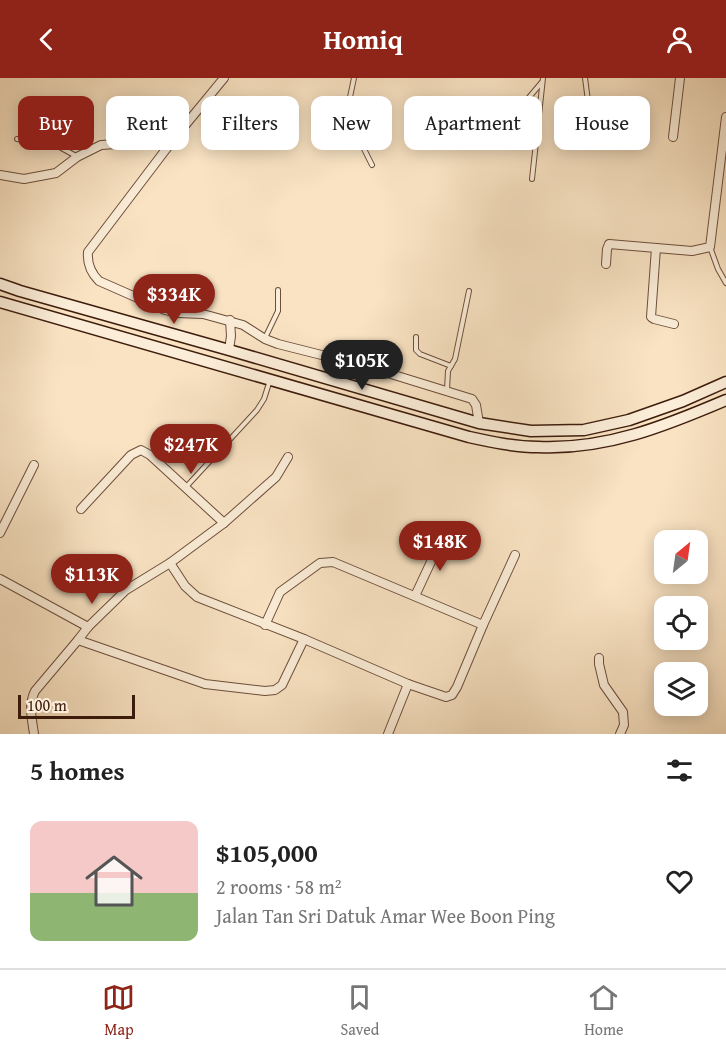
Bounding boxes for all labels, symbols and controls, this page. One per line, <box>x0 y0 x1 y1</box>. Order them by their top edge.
text: Homiq <box>323 19 403 59</box>
icon: back <box>30 23 63 56</box>
icon: person <box>663 23 696 56</box>
chip: Buy <box>18 96 94 150</box>
chip: Rent <box>106 96 189 150</box>
chip: Filters <box>201 96 299 150</box>
chip: New <box>311 96 392 150</box>
chip: Apartment <box>404 96 542 150</box>
chip: House <box>554 96 650 150</box>
pin: $334K <box>132 274 216 325</box>
text: $334K <box>147 279 201 308</box>
pin: $105K <box>320 340 404 391</box>
text: $105K <box>335 345 389 374</box>
pin: $247K <box>149 424 233 475</box>
text: $247K <box>164 429 218 458</box>
pin: $148K <box>398 521 482 572</box>
text: $148K <box>413 526 467 555</box>
north arrow <box>654 530 708 584</box>
map controls <box>654 530 708 716</box>
pin: $113K <box>50 554 134 605</box>
text: $113K <box>65 559 119 588</box>
button: locate <box>654 596 708 650</box>
button: layers <box>654 662 708 716</box>
scale bar <box>18 692 135 720</box>
text: 100 m <box>27 693 67 717</box>
text: 5 homes <box>30 751 125 790</box>
icon: filters <box>663 754 696 787</box>
text: $105,000 <box>216 833 318 872</box>
icon: home <box>78 845 150 917</box>
icon: heart <box>663 865 696 898</box>
text: 2 rooms · 58 m² <box>216 872 342 901</box>
text: Jalan Tan Sri Datuk Amar Wee Boon Ping <box>216 901 555 930</box>
tab: Map <box>102 981 135 1041</box>
tab: Saved <box>340 981 379 1041</box>
tab: Home <box>584 981 624 1041</box>

